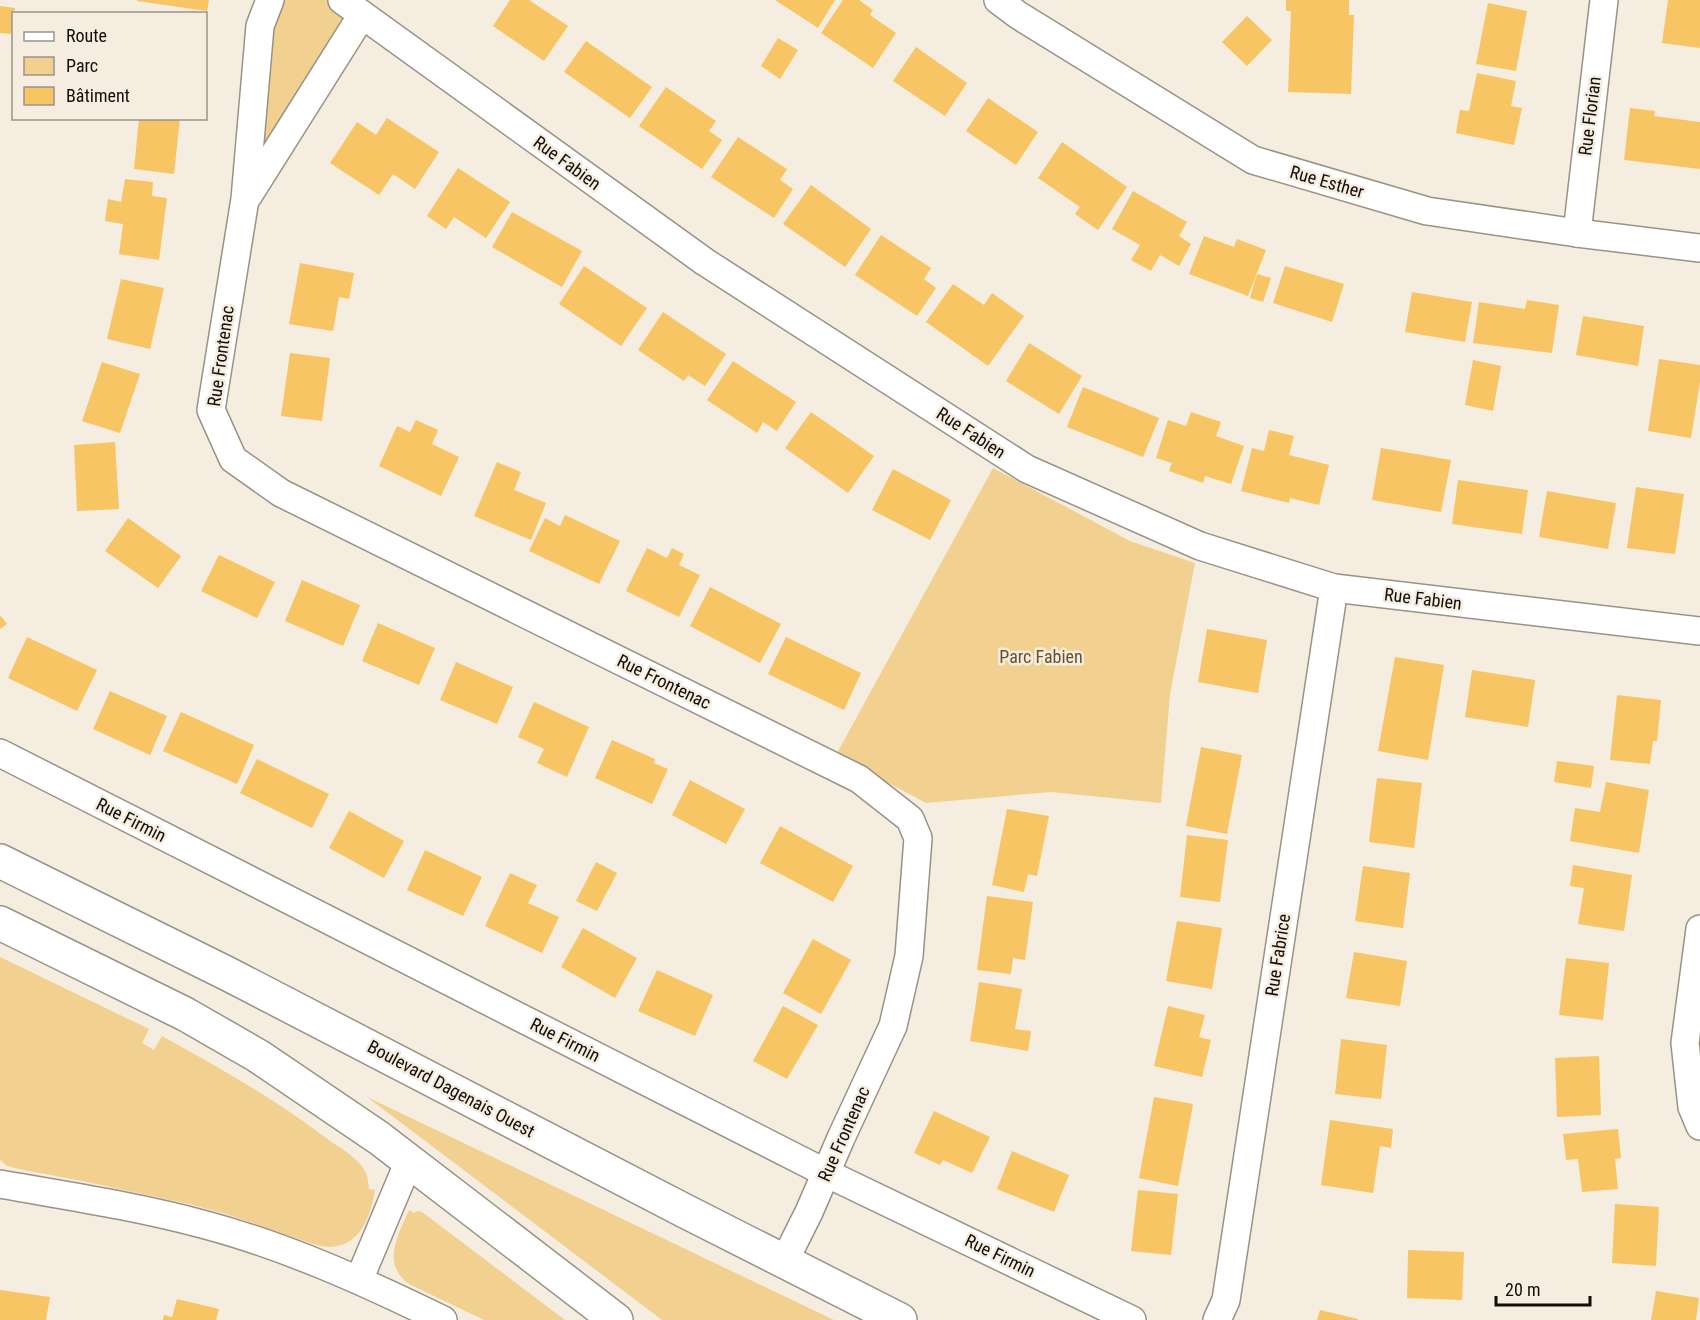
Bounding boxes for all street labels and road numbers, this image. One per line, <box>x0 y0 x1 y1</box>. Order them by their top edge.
street label: Rue Florian <box>1574 75 1605 157</box>
street label: Rue Fabien <box>530 131 605 194</box>
street label: Rue Esther <box>1288 161 1367 202</box>
street label: Rue Frontenac <box>203 304 238 408</box>
street label: Rue Fabien <box>933 403 1010 463</box>
street label: Rue Fabien <box>1383 583 1463 614</box>
street label: Rue Frontenac <box>614 650 715 713</box>
street label: Rue Firmin <box>93 793 170 846</box>
street label: Rue Fabrice <box>1261 912 1294 998</box>
street label: Rue Firmin <box>527 1013 604 1066</box>
street label: Boulevard Dagenais Ouest <box>364 1036 538 1142</box>
street label: Rue Frontenac <box>813 1083 874 1185</box>
street label: Rue Firmin <box>962 1230 1039 1282</box>

